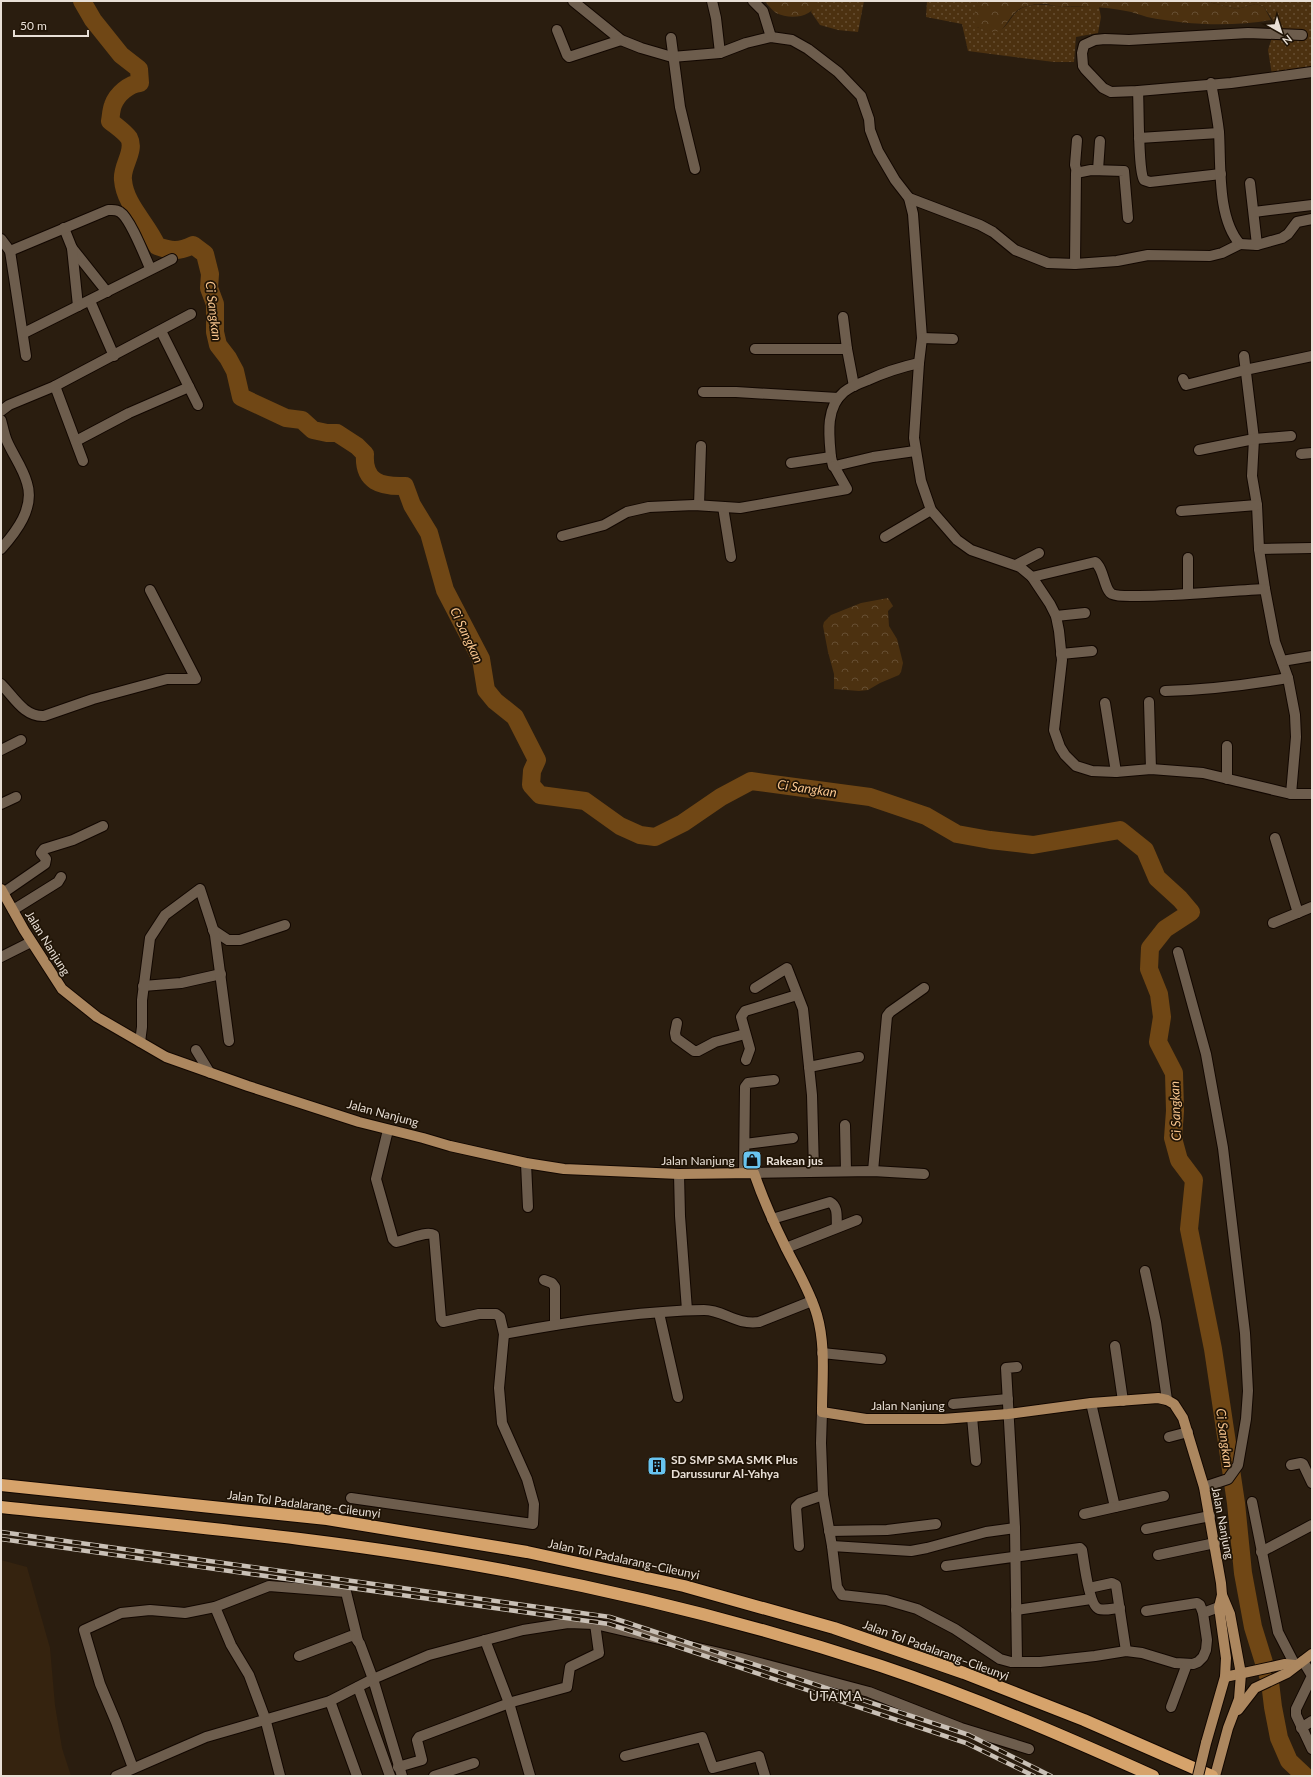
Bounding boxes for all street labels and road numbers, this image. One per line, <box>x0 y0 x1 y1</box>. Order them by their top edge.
street label: Jalan Nanjung <box>22 908 74 978</box>
street label: Jalan Nanjung <box>346 1096 420 1130</box>
street label: Jalan Nanjung <box>661 1153 735 1168</box>
street label: Jalan Nanjung <box>871 1398 945 1413</box>
street label: Jalan Nanjung <box>1209 1485 1237 1561</box>
street label: Jalan Tol Padalarang–Cileunyi <box>227 1487 382 1521</box>
street label: Jalan Tol Padalarang–Cileunyi <box>547 1536 701 1582</box>
street label: Jalan Tol Padalarang–Cileunyi <box>861 1617 1011 1683</box>

